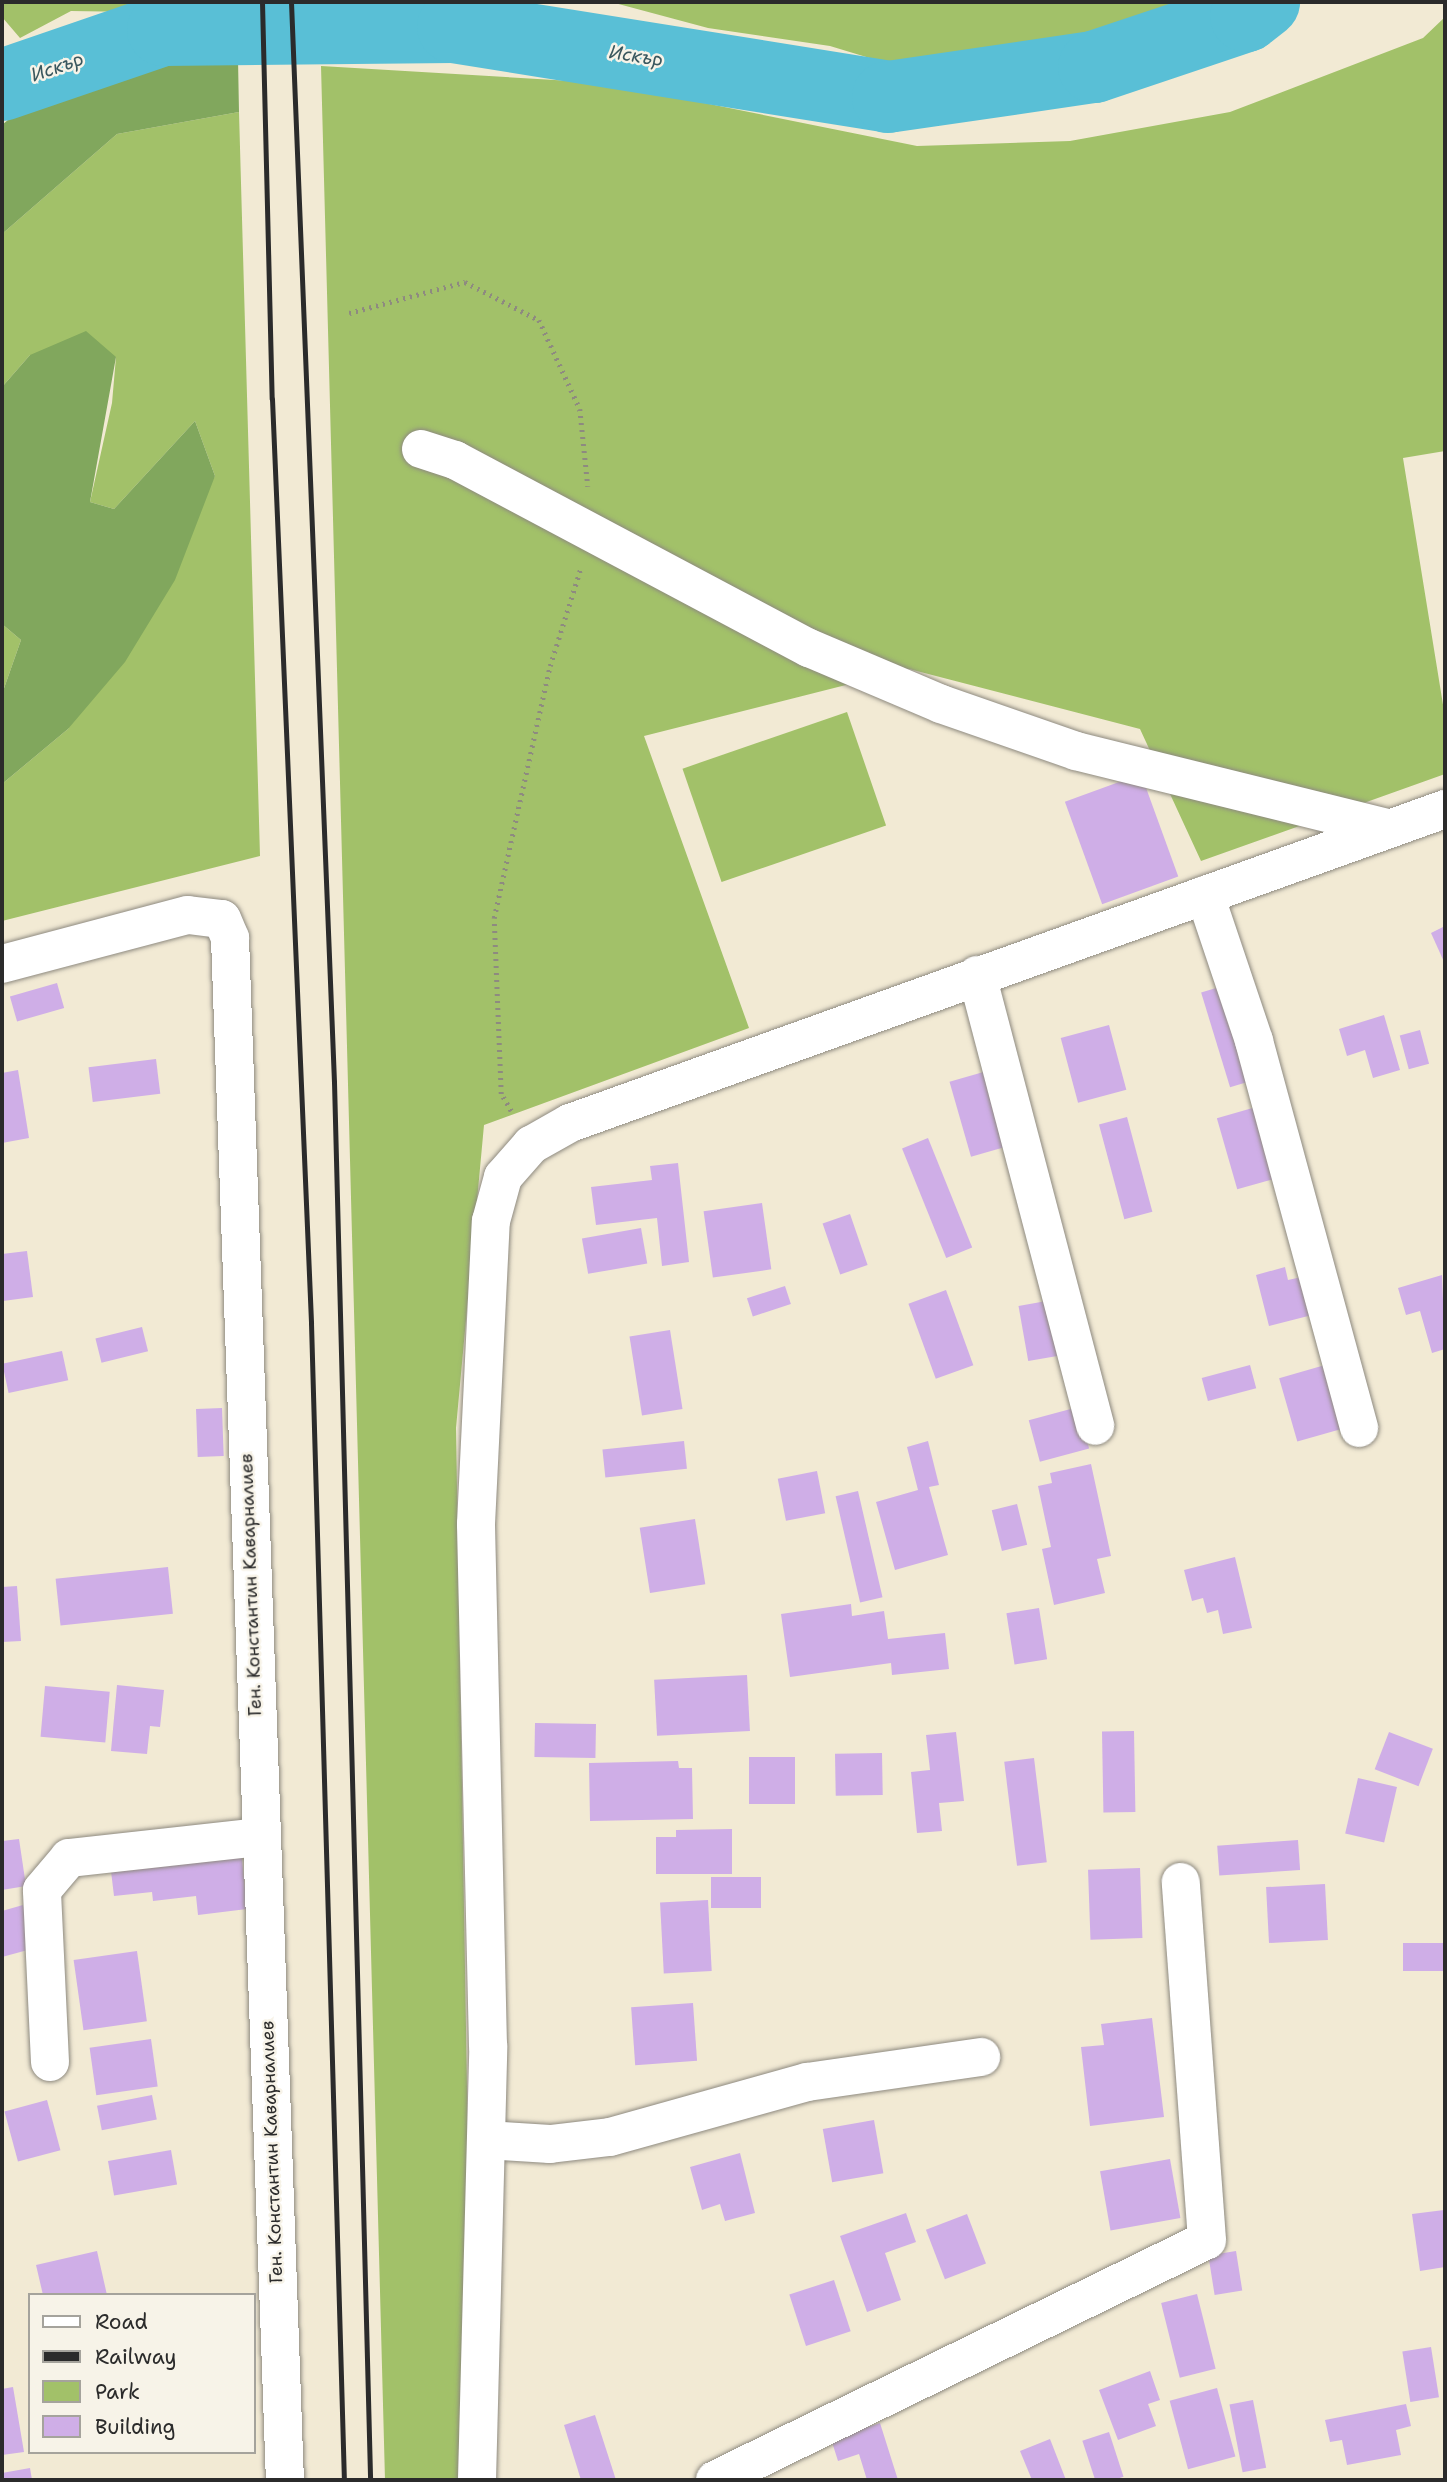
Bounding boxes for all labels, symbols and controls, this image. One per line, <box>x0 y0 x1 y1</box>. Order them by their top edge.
water label: Искър <box>607 40 665 72</box>
water label: Искър <box>27 47 87 87</box>
street label: Ген. Константин Каварналиев <box>236 1453 266 1717</box>
street label: Ген. Константин Каварналиев <box>257 2020 287 2284</box>
legend <box>28 2293 256 2454</box>
text: Road <box>95 2308 148 2336</box>
text: Railway <box>95 2343 177 2371</box>
text: Park <box>95 2378 140 2406</box>
text: Building <box>95 2413 175 2441</box>

